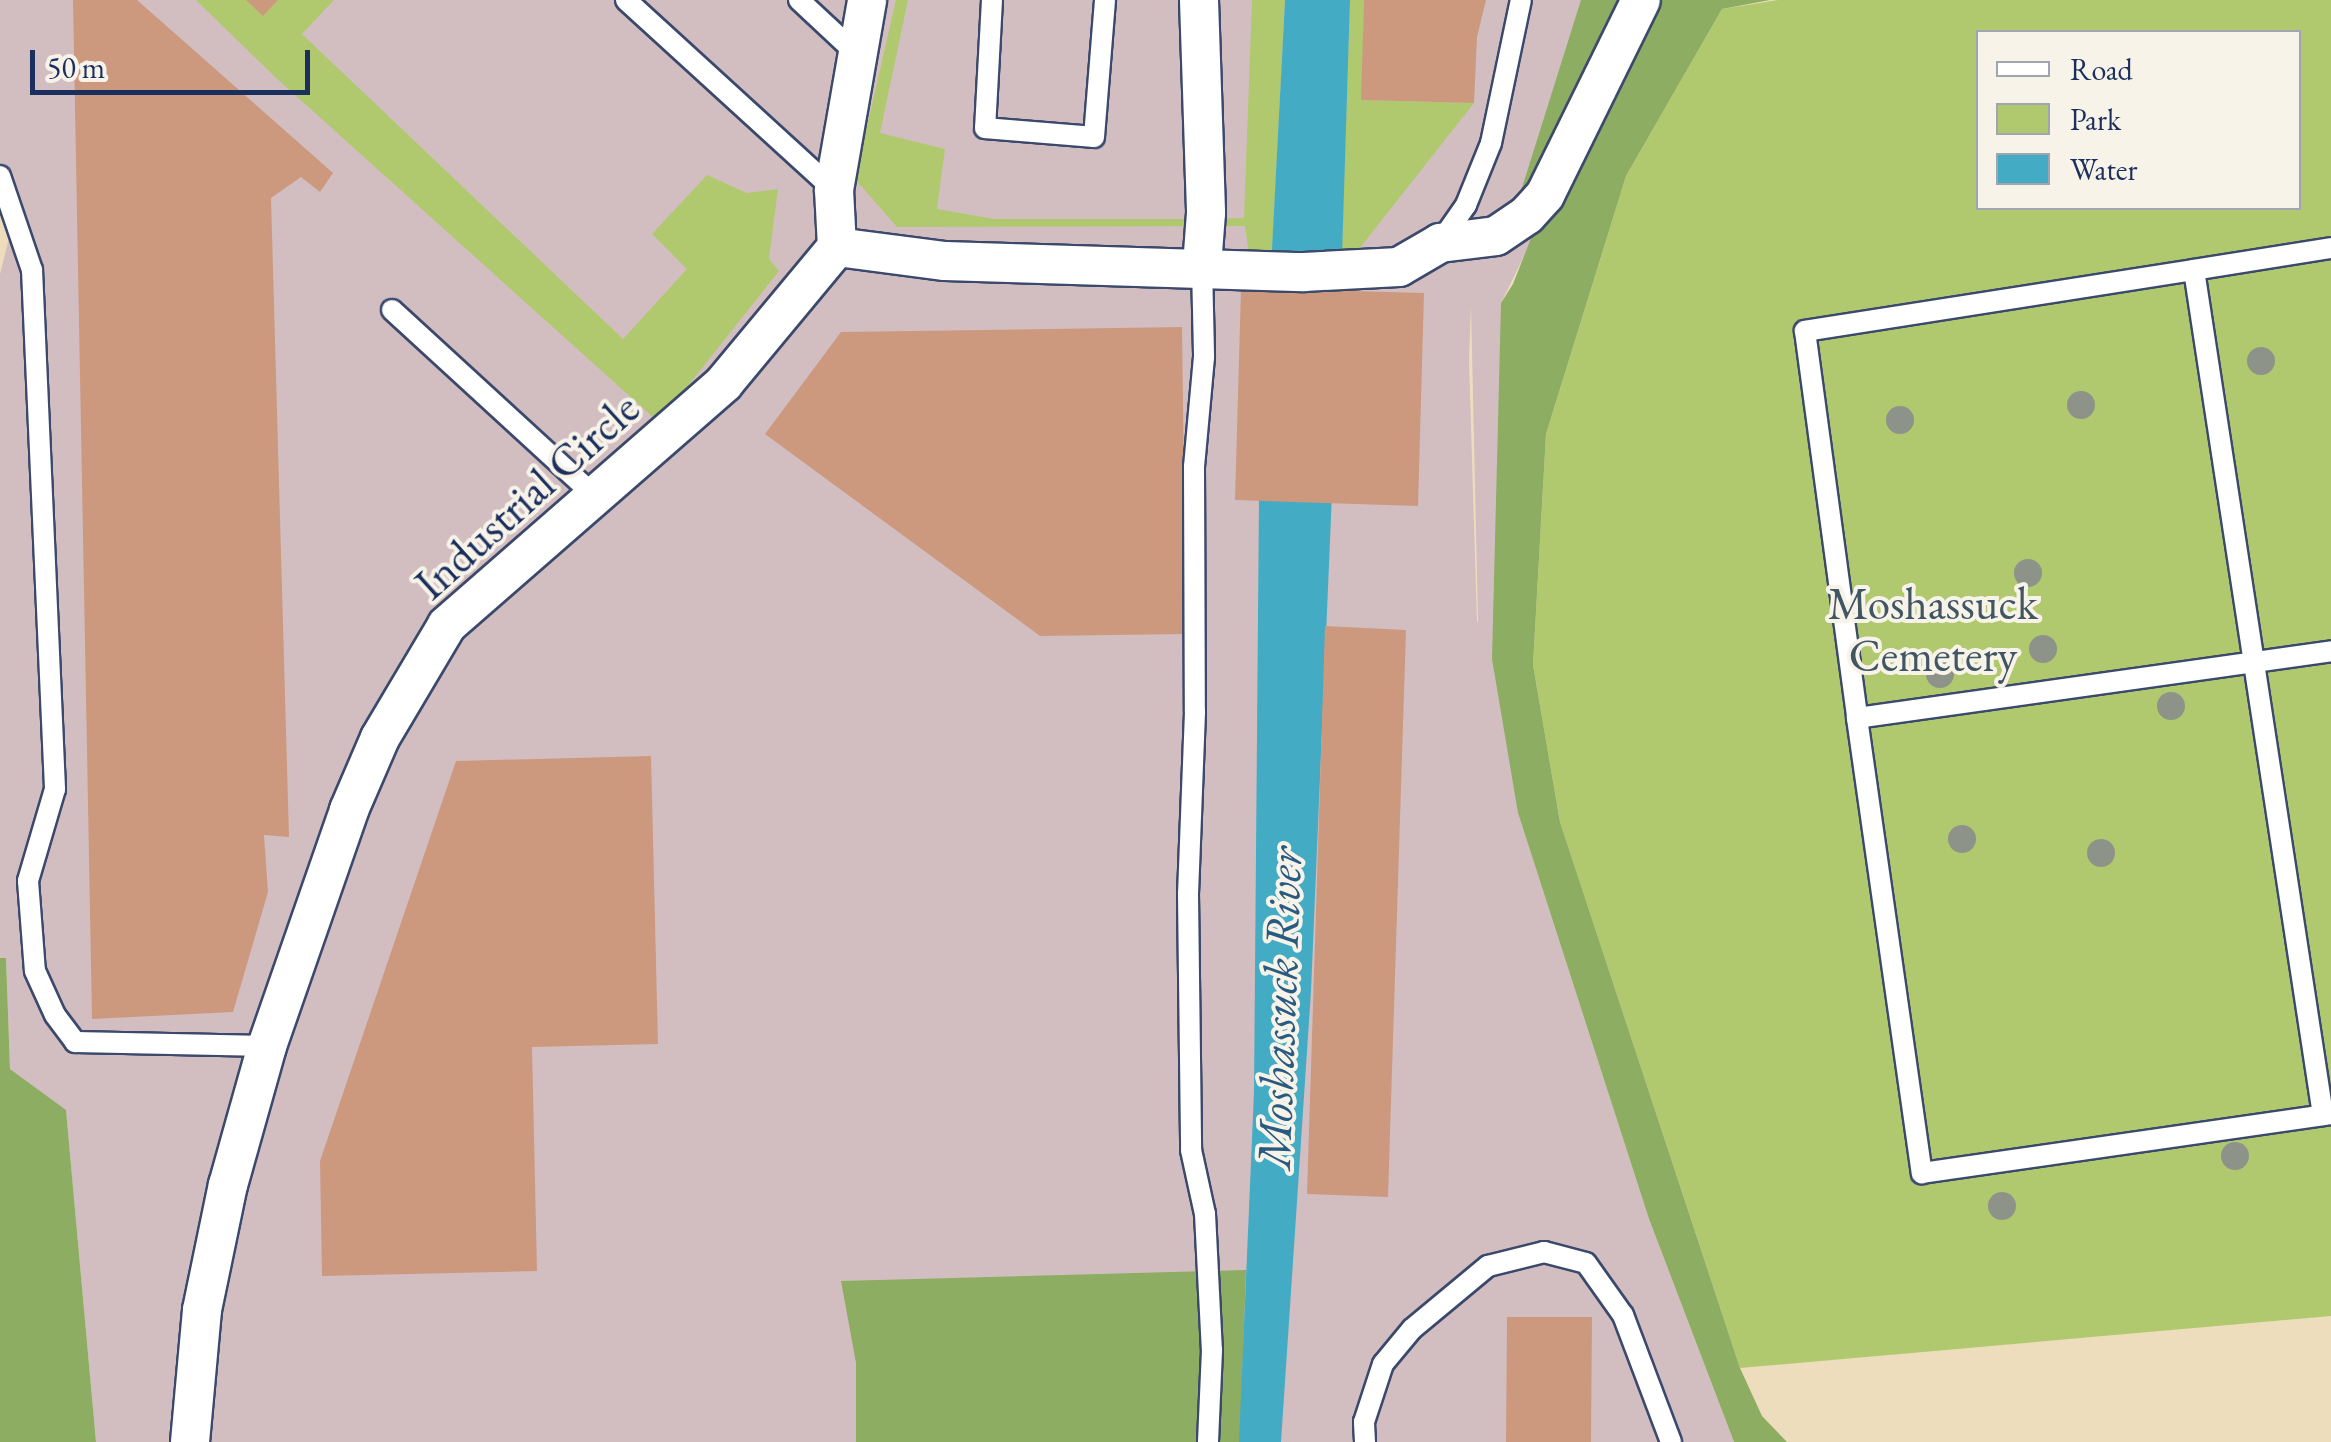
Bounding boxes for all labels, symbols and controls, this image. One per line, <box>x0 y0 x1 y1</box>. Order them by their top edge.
scale bar <box>35 30 315 92</box>
legend <box>1976 30 2301 210</box>
text: 50 m <box>47 48 105 87</box>
text: Road <box>2070 50 2133 89</box>
text: Park <box>2070 100 2121 139</box>
text: Water <box>2070 150 2138 189</box>
street label: Industrial Circle <box>404 381 650 611</box>
park label: Moshassuck Cemetery <box>1828 577 2038 683</box>
water label: Moshassuck River <box>1245 846 1313 1170</box>

